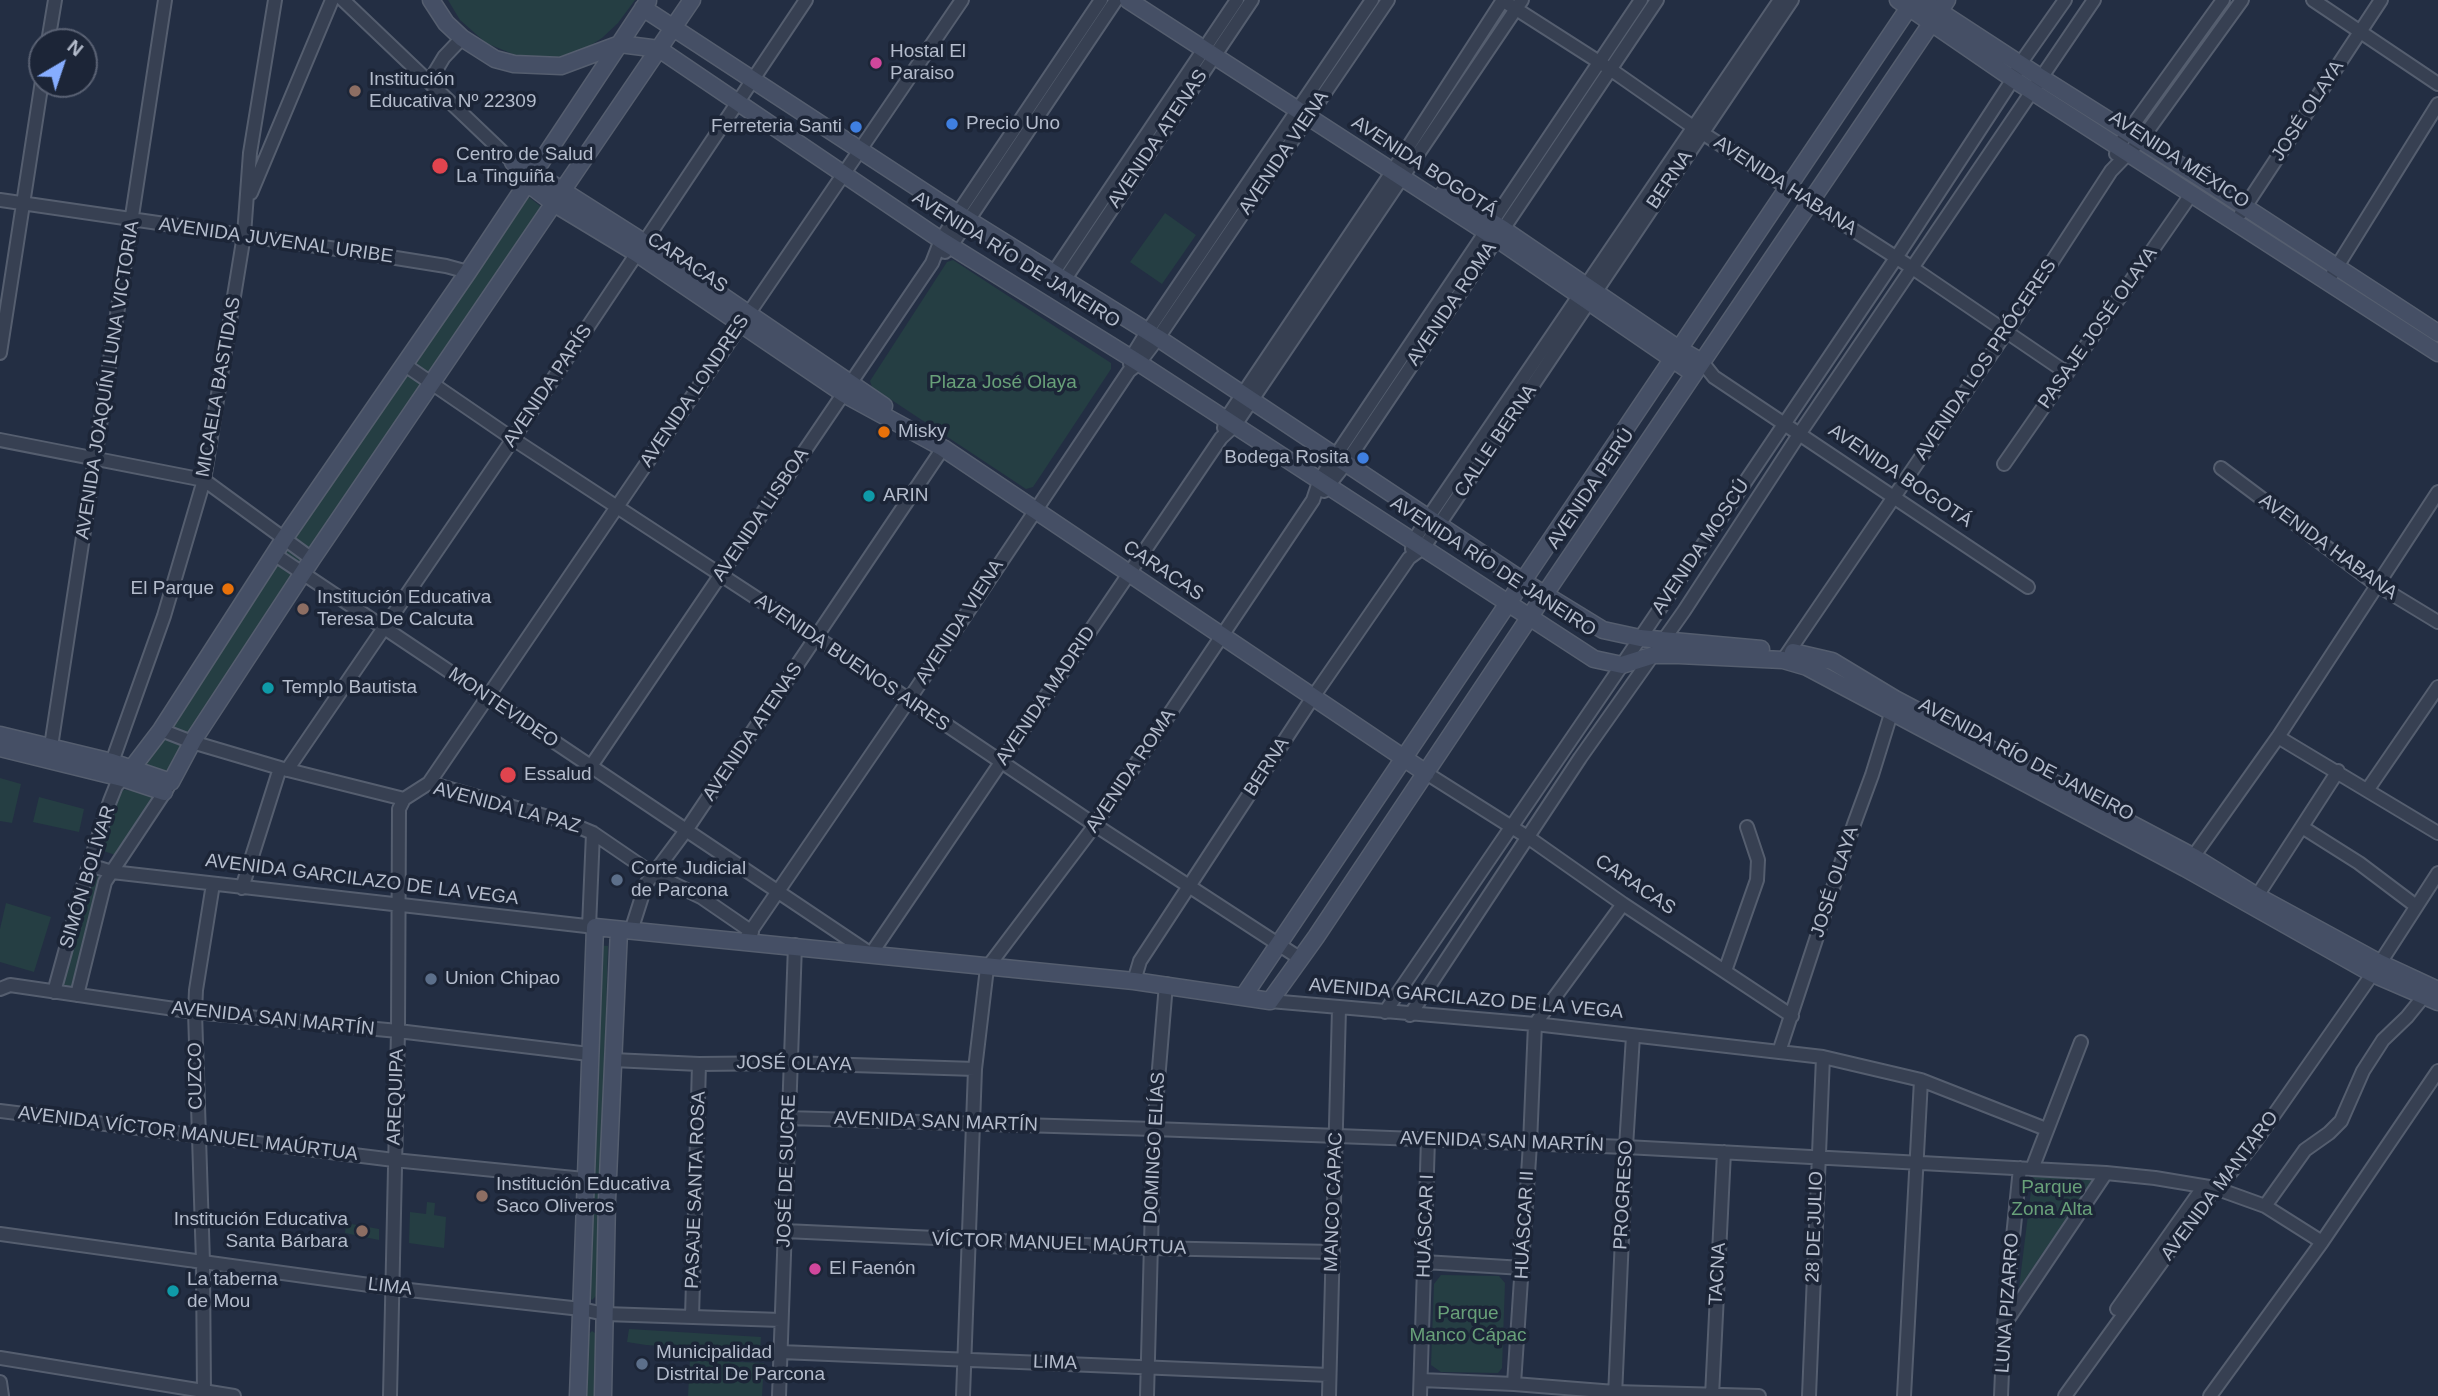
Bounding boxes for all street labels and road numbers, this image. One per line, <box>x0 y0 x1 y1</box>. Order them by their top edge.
street label: JOSÉ OLAYA <box>2267 56 2349 166</box>
street label: AVENIDA ATENAS <box>1103 66 1213 212</box>
street label: AVENIDA VIENA <box>1234 87 1334 219</box>
street label: AVENIDA MÉXICO <box>2105 106 2253 214</box>
street label: AVENIDA BOGOTÁ <box>1347 112 1501 222</box>
street label: AVENIDA HABANA <box>1709 131 1861 241</box>
street label: BERNA <box>1642 146 1698 214</box>
street label: AVENIDA RÍO DE JANEIRO <box>908 187 1124 333</box>
street label: AVENIDA JUVENAL URIBE <box>157 213 395 269</box>
street label: AVENIDA JOAQUÍN LUNA VICTORIA <box>72 219 144 541</box>
street label: CARACAS <box>643 228 731 298</box>
street label: AVENIDA ROMA <box>1402 238 1502 370</box>
street label: PASAJE JOSÉ OLAYA <box>2034 243 2162 413</box>
street label: AVENIDA LOS PRÓCERES <box>1910 255 2062 465</box>
street label: MICAELA BASTIDAS <box>192 295 246 479</box>
street label: AVENIDA LONDRES <box>635 310 755 472</box>
street label: AVENIDA PARÍS <box>499 320 597 452</box>
street label: CALLE BERNA <box>1450 380 1542 502</box>
street label: AVENIDA BOGOTÁ <box>1824 419 1976 533</box>
street label: AVENIDA PERÚ <box>1542 425 1640 553</box>
street label: AVENIDA LISBOA <box>708 444 814 586</box>
street label: AVENIDA MOSCÚ <box>1647 475 1755 619</box>
street label: AVENIDA HABANA <box>2254 489 2402 605</box>
street label: AVENIDA RÍO DE JANEIRO <box>1386 492 1600 642</box>
street label: CARACAS <box>1119 536 1207 606</box>
street label: AVENIDA VIENA <box>911 555 1009 689</box>
street label: AVENIDA BUENOS AIRES <box>750 589 954 737</box>
street label: AVENIDA MADRID <box>991 622 1101 770</box>
street label: AVENIDA ATENAS <box>698 659 808 805</box>
street label: MONTEVIDEO <box>444 663 562 753</box>
street label: AVENIDA RÍO DE JANEIRO <box>1915 694 2137 826</box>
street label: AVENIDA ROMA <box>1081 705 1181 837</box>
street label: BERNA <box>1240 733 1294 801</box>
street label: AVENIDA LA PAZ <box>431 777 583 839</box>
street label: SIMÓN BOLÍVAR <box>55 803 121 951</box>
street label: JOSÉ OLAYA <box>1806 824 1864 940</box>
street label: AVENIDA GARCILAZO DE LA VEGA <box>204 849 520 911</box>
street label: CARACAS <box>1591 850 1679 920</box>
street label: AVENIDA GARCILAZO DE LA VEGA <box>1308 974 1624 1024</box>
street label: AVENIDA SAN MARTÍN <box>170 997 376 1041</box>
street label: CUZCO <box>184 1042 208 1110</box>
street label: AREQUIPA <box>383 1048 409 1146</box>
street label: JOSÉ OLAYA <box>736 1052 852 1076</box>
street label: DOMINGO ELÍAS <box>1140 1071 1170 1225</box>
street label: PASAJE SANTA ROSA <box>681 1091 711 1289</box>
street label: JOSÉ DE SUCRE <box>773 1094 801 1248</box>
street label: AVENIDA VÍCTOR MANUEL MAÚRTUA <box>17 1102 359 1166</box>
street label: AVENIDA SAN MARTÍN <box>834 1107 1038 1137</box>
street label: AVENIDA MANTARO <box>2156 1107 2284 1265</box>
street label: AVENIDA SAN MARTÍN <box>1400 1127 1604 1157</box>
street label: MANCO CÁPAC <box>1320 1132 1348 1272</box>
street label: PROGRESO <box>1610 1140 1638 1250</box>
street label: HUÁSCAR II <box>1511 1170 1539 1280</box>
street label: 28 DE JULIO <box>1802 1171 1828 1283</box>
street label: HUÁSCAR I <box>1413 1174 1439 1278</box>
street label: VÍCTOR MANUEL MAÚRTUA <box>931 1228 1187 1260</box>
street label: LUNA PIZARRO <box>1992 1232 2024 1374</box>
street label: TACNA <box>1705 1242 1731 1306</box>
street label: LIMA <box>367 1273 413 1301</box>
street label: LIMA <box>1032 1351 1078 1375</box>

